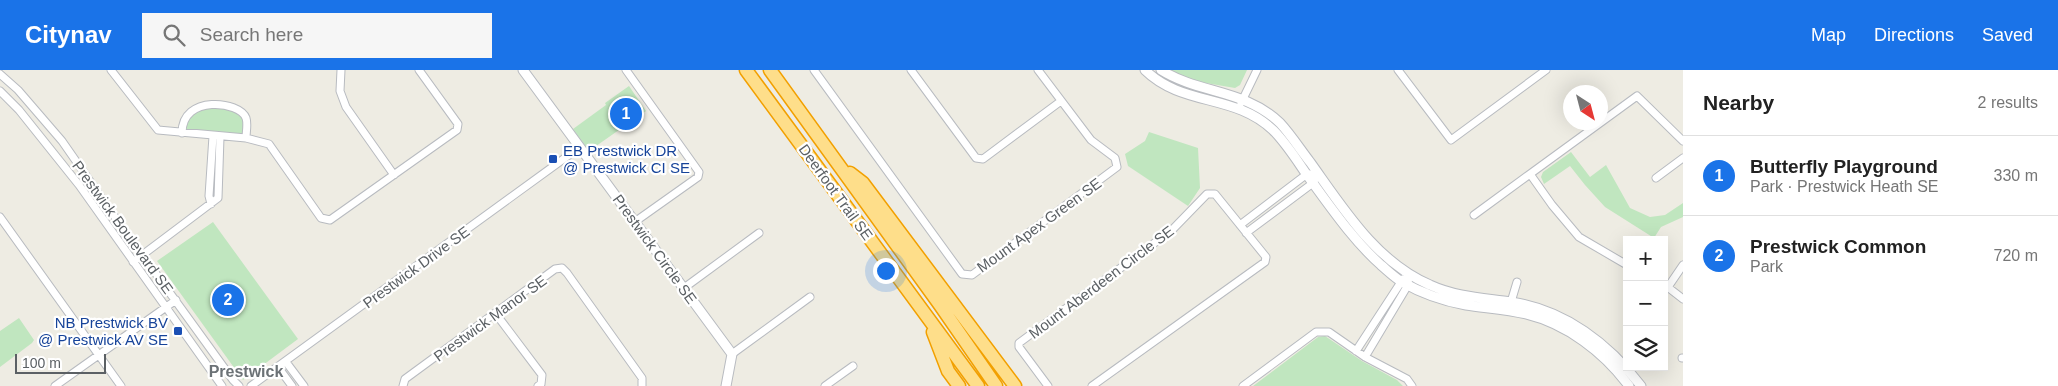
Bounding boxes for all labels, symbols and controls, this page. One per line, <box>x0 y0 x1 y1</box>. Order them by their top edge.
search box <box>142 13 492 58</box>
text: Citynav <box>25 21 112 48</box>
icon: search <box>160 21 188 49</box>
text: Search here <box>200 24 303 45</box>
text: Map <box>1811 25 1846 45</box>
text: Directions <box>1874 25 1954 45</box>
text: Saved <box>1982 25 2033 45</box>
north arrow <box>1563 85 1608 130</box>
text: Nearby <box>1703 91 1774 114</box>
text: 2 results <box>1978 94 2038 111</box>
pin: 1 <box>610 95 642 133</box>
street label: Deerfoot Trail SE <box>796 141 876 243</box>
place label: EB Prestwick DR @ Prestwick CI SE <box>563 142 690 176</box>
marker: EB Prestwick DR @ Prestwick CI SE <box>547 153 559 165</box>
text: Butterfly Playground <box>1750 156 1938 177</box>
street label: Prestwick Boulevard SE <box>69 157 177 297</box>
text: 1 <box>1715 167 1723 184</box>
text: 330 m <box>1994 167 2038 184</box>
street label: Mount Apex Green SE <box>974 174 1104 276</box>
text: Park · Prestwick Heath SE <box>1750 178 1939 195</box>
street label: Prestwick Circle SE <box>610 191 700 307</box>
street label: Mount Aberdeen Circle SE <box>1025 222 1177 342</box>
street label: Prestwick Drive SE <box>359 223 473 311</box>
map controls <box>1623 236 1668 371</box>
button: + <box>1623 236 1668 281</box>
text: Prestwick Common <box>1750 236 1926 257</box>
text: 2 <box>1715 247 1723 264</box>
text: 720 m <box>1994 247 2038 264</box>
your location <box>873 258 899 284</box>
text: Park <box>1750 258 1783 275</box>
street label: Prestwick Manor SE <box>430 271 550 365</box>
pin: 2 <box>212 281 244 319</box>
button: − <box>1623 281 1668 326</box>
place label: NB Prestwick BV @ Prestwick AV SE <box>38 314 168 348</box>
marker: NB Prestwick BV @ Prestwick AV SE <box>172 325 184 337</box>
button: layers <box>1623 326 1668 371</box>
scale bar <box>15 351 106 374</box>
text: 100 m <box>22 355 61 371</box>
district label: Prestwick <box>209 363 283 380</box>

